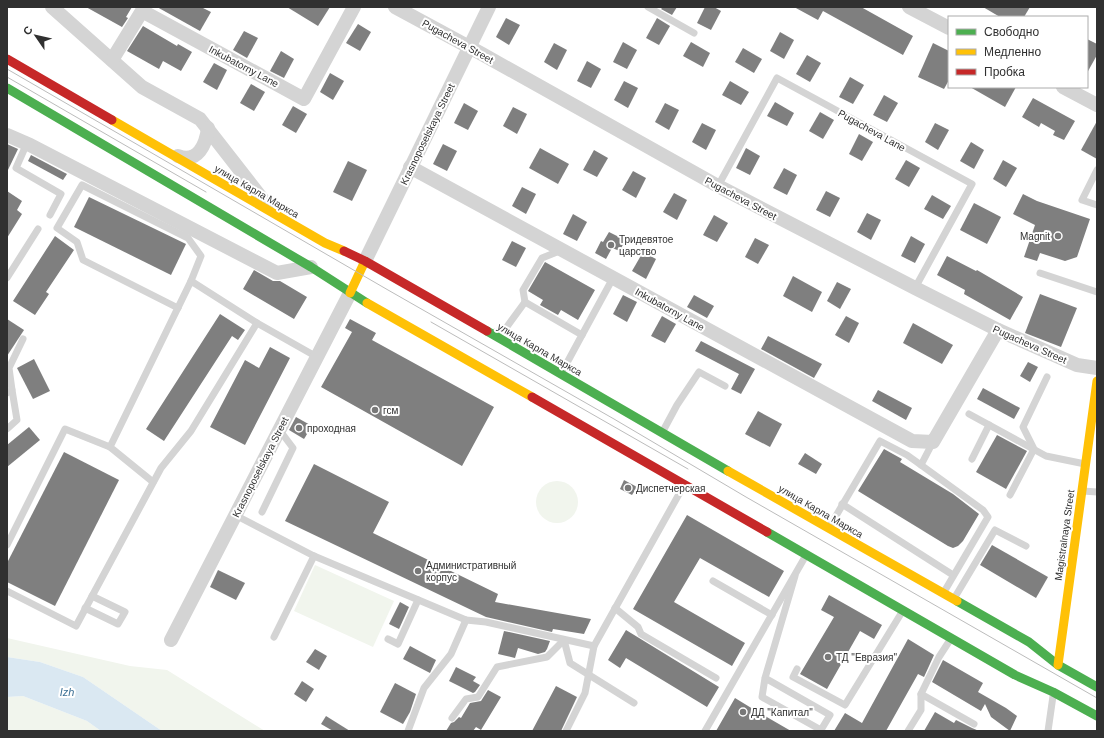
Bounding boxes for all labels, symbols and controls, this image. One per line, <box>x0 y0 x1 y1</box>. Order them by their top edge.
north arrow <box>16 16 56 56</box>
legend <box>948 16 1088 88</box>
street label: Pugacheva Street <box>420 17 495 66</box>
text: С <box>21 24 35 37</box>
text: Свободно <box>984 25 1039 39</box>
street label: Inkubatorny Lane <box>207 43 281 90</box>
text: Медленно <box>984 45 1041 59</box>
text: Пробка <box>984 65 1025 79</box>
street label: Krasnoposelskaya Street <box>398 82 457 187</box>
street label: Pugacheva Lane <box>836 107 908 154</box>
street label: улица Карла Маркса <box>213 163 301 220</box>
street label: Pugacheva Street <box>703 175 779 222</box>
place label: Magnit <box>1020 231 1050 242</box>
marker: Magnit <box>1053 231 1063 241</box>
place label: Тридевятое царство <box>619 234 674 257</box>
marker: Тридевятое царство <box>606 240 616 250</box>
street label: Inkubatorny Lane <box>633 286 707 333</box>
street label: улица Карла Маркса <box>496 321 584 378</box>
street label: Pugacheva Street <box>991 323 1069 366</box>
marker: гсм <box>370 405 380 415</box>
place label: гсм <box>383 405 398 416</box>
street label: Krasnoposelskaya Street <box>230 415 291 519</box>
marker: проходная <box>294 423 304 433</box>
place label: проходная <box>307 423 356 434</box>
marker: Диспетчерская <box>623 483 633 493</box>
place label: Диспетчерская <box>636 483 706 494</box>
street label: улица Карла Маркса <box>777 483 865 540</box>
street label: Magistralnaya Street <box>1053 489 1076 581</box>
place label: Административный корпус <box>426 560 516 583</box>
marker: Административный корпус <box>413 566 423 576</box>
marker: ТД "Евразия" <box>823 652 833 662</box>
place label: ТД "Евразия" <box>836 652 897 663</box>
water label: Izh <box>60 686 74 698</box>
marker: ДД "Капитал" <box>738 707 748 717</box>
place label: ДД "Капитал" <box>751 707 813 718</box>

